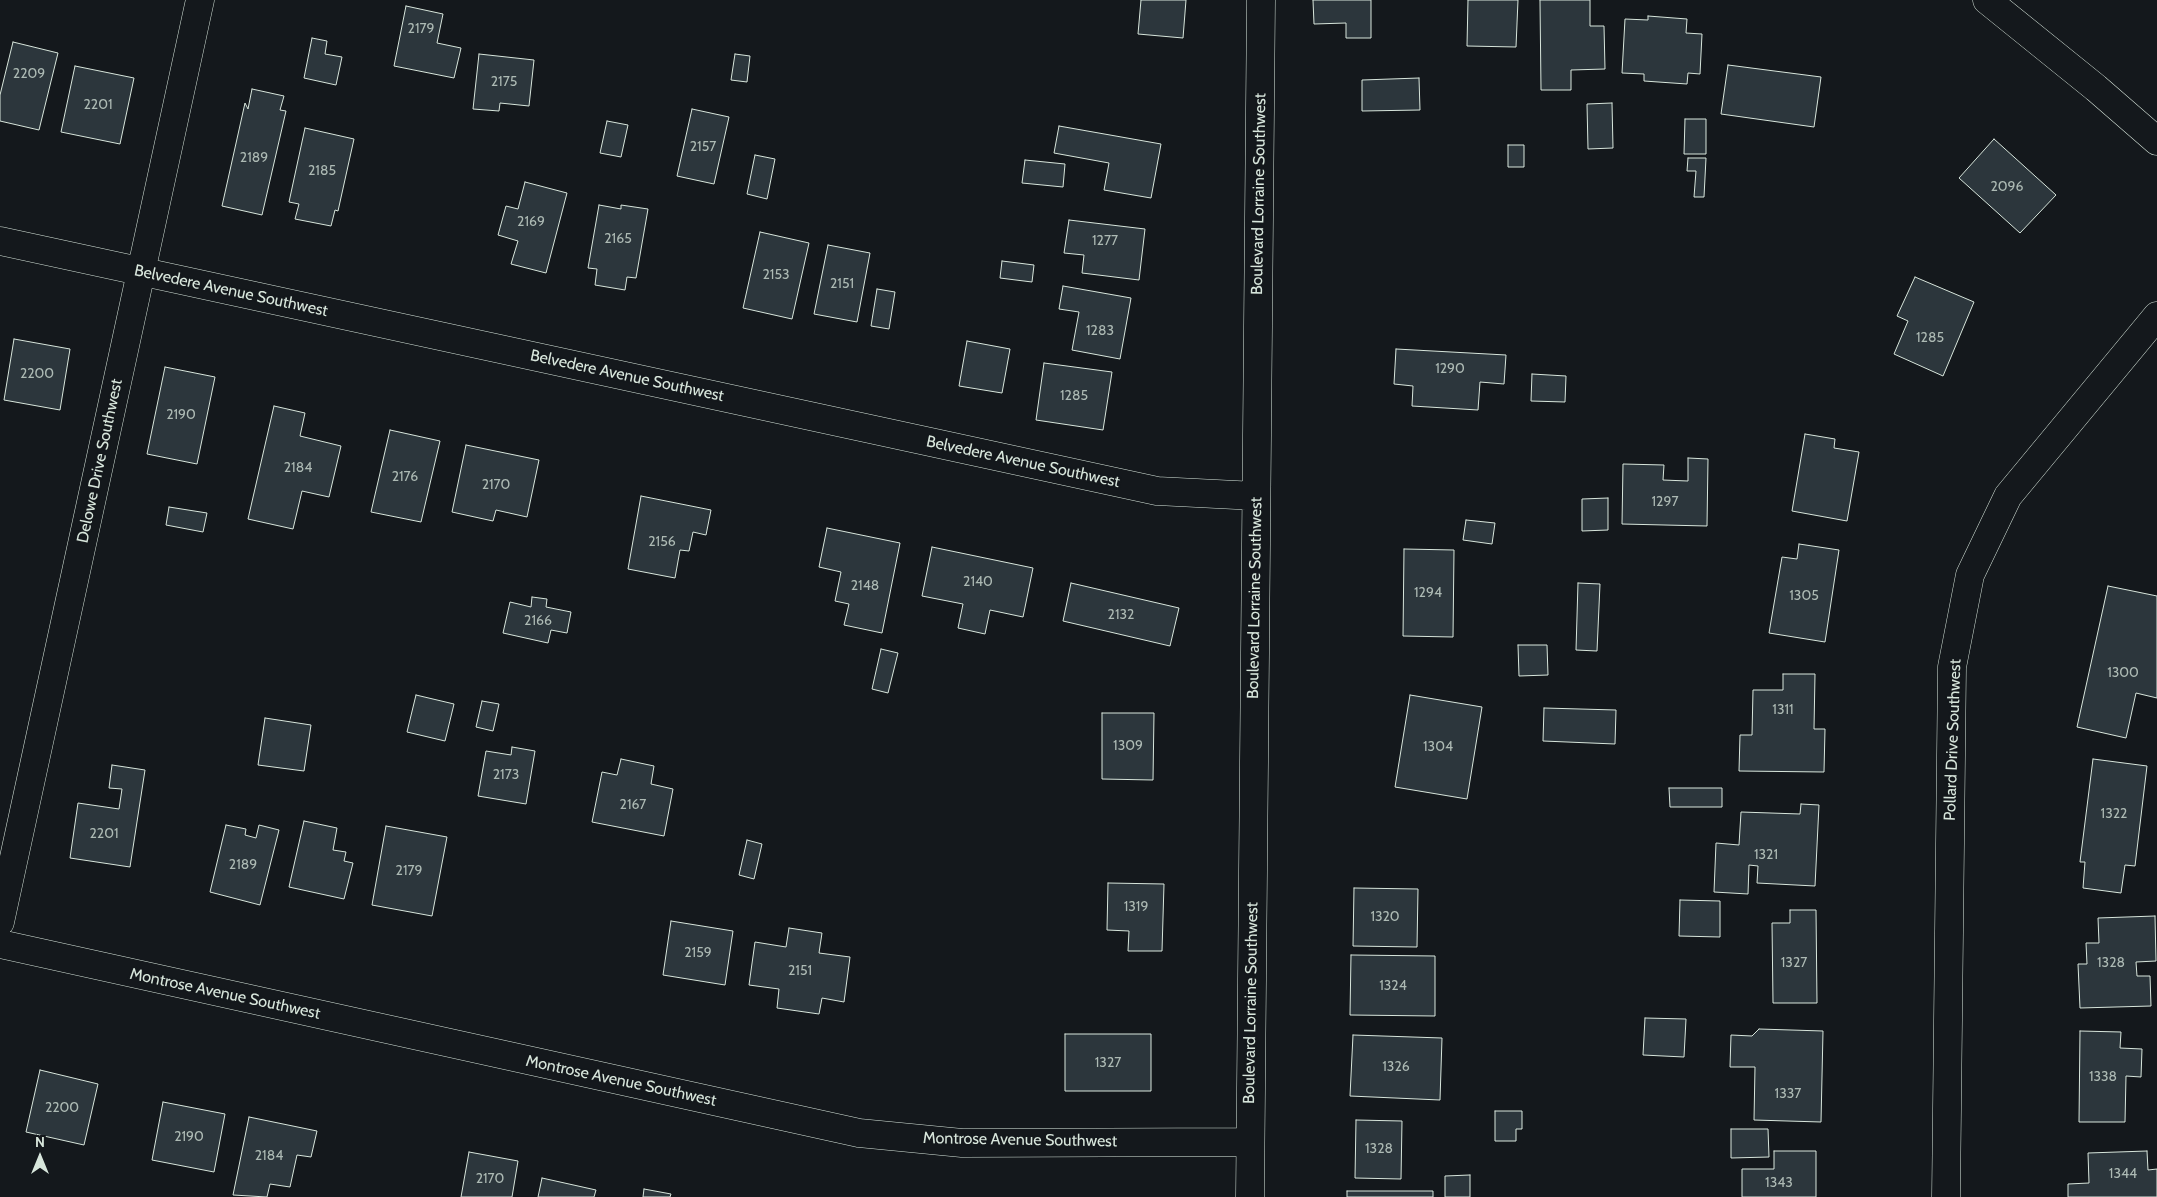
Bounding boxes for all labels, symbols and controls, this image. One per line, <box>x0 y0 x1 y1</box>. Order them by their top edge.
house number: 2179 <box>408 21 434 37</box>
house number: 2209 <box>13 66 45 82</box>
house number: 2175 <box>491 74 517 90</box>
street label: Boulevard Lorraine Southwest <box>1248 93 1270 295</box>
house number: 2201 <box>83 97 113 113</box>
house number: 2157 <box>690 139 716 155</box>
house number: 2189 <box>240 150 268 166</box>
house number: 2185 <box>308 163 336 179</box>
house number: 2096 <box>1990 179 2024 195</box>
house number: 2169 <box>517 214 545 230</box>
house number: 2165 <box>604 231 632 247</box>
house number: 1277 <box>1092 233 1118 249</box>
street label: Belvedere Avenue Southwest <box>132 261 330 321</box>
house number: 2153 <box>762 267 790 283</box>
house number: 2151 <box>830 276 854 292</box>
house number: 1283 <box>1086 323 1114 339</box>
house number: 1285 <box>1916 330 1944 346</box>
street label: Belvedere Avenue Southwest <box>528 346 726 406</box>
house number: 1290 <box>1435 361 1465 377</box>
house number: 2200 <box>20 366 54 382</box>
street label: Delowe Drive Southwest <box>73 377 127 545</box>
house number: 1285 <box>1060 388 1088 404</box>
house number: 2190 <box>166 407 196 423</box>
street label: Belvedere Avenue Southwest <box>924 432 1122 492</box>
house number: 2184 <box>284 460 312 476</box>
house number: 2176 <box>392 469 418 485</box>
house number: 2170 <box>482 477 510 493</box>
house number: 1297 <box>1652 494 1678 510</box>
street label: Boulevard Lorraine Southwest <box>1244 497 1266 699</box>
house number: 2156 <box>648 534 676 550</box>
house number: 2140 <box>963 574 993 590</box>
house number: 2148 <box>851 578 879 594</box>
house number: 1294 <box>1414 585 1442 601</box>
house number: 1305 <box>1789 588 1819 604</box>
house number: 2132 <box>1108 607 1134 623</box>
house number: 2166 <box>524 613 552 629</box>
street label: Pollard Drive Southwest <box>1941 659 1965 821</box>
house number: 1300 <box>2107 665 2139 681</box>
house number: 1311 <box>1772 702 1794 718</box>
house number: 1309 <box>1113 738 1143 754</box>
house number: 1304 <box>1423 739 1453 755</box>
house number: 2173 <box>493 767 519 783</box>
house number: 2167 <box>620 797 646 813</box>
house number: 1322 <box>2101 806 2127 822</box>
house number: 2201 <box>89 826 119 842</box>
house number: 1321 <box>1754 847 1778 863</box>
house number: 2189 <box>229 857 257 873</box>
house number: 2179 <box>396 863 422 879</box>
house number: 1319 <box>1124 899 1148 915</box>
street label: Boulevard Lorraine Southwest <box>1240 902 1262 1104</box>
house number: 1320 <box>1370 909 1400 925</box>
house number: 2159 <box>684 945 712 961</box>
house number: 1327 <box>1781 955 1807 971</box>
house number: 1328 <box>2097 955 2125 971</box>
house number: 2151 <box>788 963 812 979</box>
street label: Montrose Avenue Southwest <box>128 964 322 1024</box>
house number: 1324 <box>1379 978 1407 994</box>
street label: Montrose Avenue Southwest <box>524 1051 718 1111</box>
house number: 1327 <box>1095 1055 1121 1071</box>
house number: 1326 <box>1382 1059 1410 1075</box>
house number: 1338 <box>2089 1069 2117 1085</box>
house number: 1337 <box>1775 1086 1801 1102</box>
house number: 2200 <box>45 1100 79 1116</box>
house number: 2190 <box>174 1129 204 1145</box>
street label: Montrose Avenue Southwest <box>923 1129 1117 1151</box>
north arrow <box>15 1132 65 1182</box>
text: N <box>35 1133 45 1151</box>
house number: 1328 <box>1365 1141 1393 1157</box>
house number: 2184 <box>255 1148 283 1164</box>
house number: 1344 <box>2109 1166 2137 1182</box>
house number: 2170 <box>476 1171 504 1187</box>
house number: 1343 <box>1765 1175 1793 1191</box>

